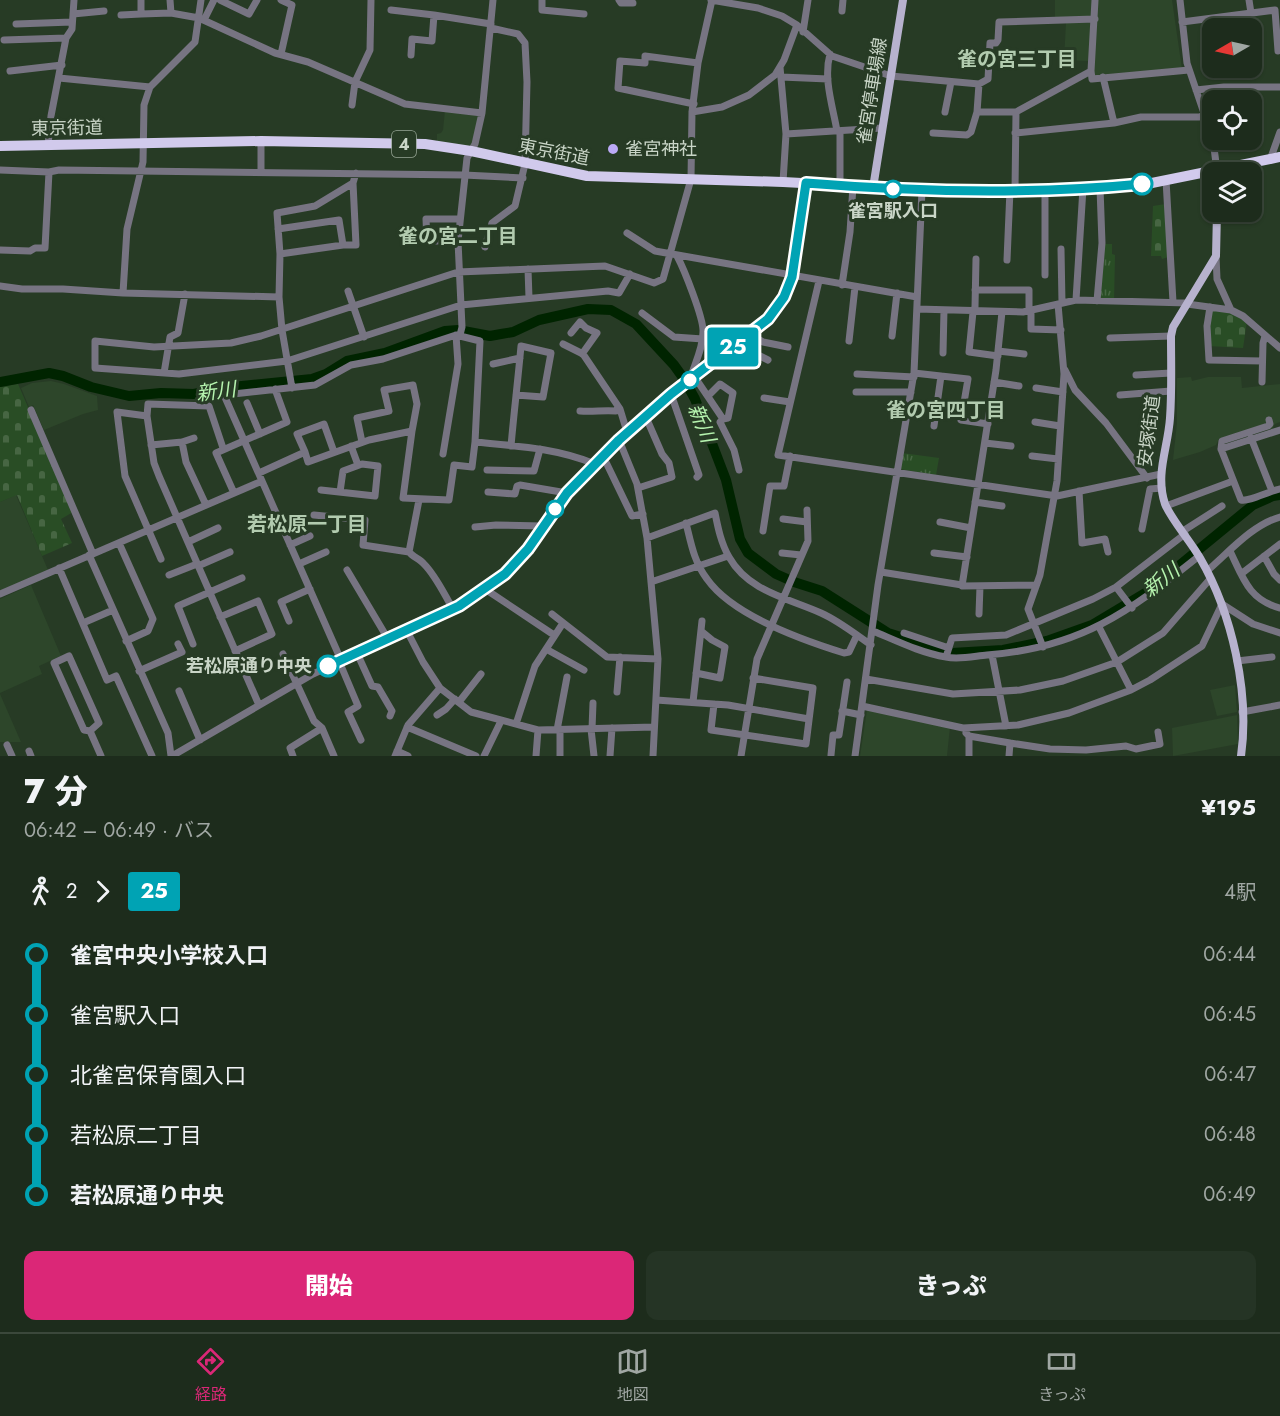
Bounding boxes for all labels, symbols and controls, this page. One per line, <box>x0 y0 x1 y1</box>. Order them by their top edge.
north arrow <box>1202 18 1262 78</box>
map controls <box>1202 18 1262 222</box>
street label: 雀宮停車場線 <box>851 36 893 146</box>
district label: 雀の宮三丁目 <box>957 45 1077 74</box>
button: locate <box>1202 90 1262 150</box>
street label: 東京街道 <box>31 114 103 142</box>
road number: 4 <box>392 131 416 157</box>
street label: 東京街道 <box>516 132 592 172</box>
place label: 雀宮神社 <box>625 136 697 162</box>
marker: 雀宮神社 <box>606 142 620 156</box>
button: layers <box>1202 162 1262 222</box>
unlabelled marker <box>1131 173 1153 195</box>
marker: 雀宮駅入口 <box>884 180 902 198</box>
place label: 雀宮駅入口 <box>848 198 938 224</box>
district label: 雀の宮二丁目 <box>398 222 518 251</box>
line badge: 25 <box>706 328 760 366</box>
text: 25 <box>719 332 747 362</box>
unlabelled marker <box>681 371 699 389</box>
water label: 新川 <box>194 374 240 408</box>
street label: 安塚街道 <box>1132 394 1166 468</box>
district label: 雀の宮四丁目 <box>886 396 1006 425</box>
water label: 新川 <box>681 399 723 449</box>
unlabelled marker <box>546 500 564 518</box>
district label: 若松原一丁目 <box>247 510 367 539</box>
water label: 新川 <box>1137 555 1188 604</box>
place label: 若松原通り中央 <box>186 653 312 679</box>
marker: 若松原通り中央 <box>317 655 339 677</box>
text: 7 分 <box>24 768 88 815</box>
text: ¥195 <box>1201 791 1256 823</box>
text: 06:42 – 06:49 · バス <box>24 816 214 845</box>
icon: walk <box>24 875 57 908</box>
icon: forward <box>86 875 119 908</box>
text: 25 <box>140 876 168 906</box>
text: 2 <box>66 877 77 906</box>
text: 4駅 <box>1224 878 1256 907</box>
text: 雀宮中央小学校入口 <box>70 939 268 971</box>
text: 06:44 <box>1203 940 1256 969</box>
text: 雀宮駅入口 <box>70 999 180 1031</box>
text: 06:45 <box>1204 1000 1256 1029</box>
text: 北雀宮保育園入口 <box>70 1059 246 1091</box>
text: 06:47 <box>1204 1060 1256 1089</box>
text: 若松原二丁目 <box>70 1119 202 1151</box>
text: 06:48 <box>1204 1120 1256 1149</box>
text: 若松原通り中央 <box>70 1179 224 1211</box>
text: 06:49 <box>1203 1180 1256 1209</box>
button: 開始 <box>24 1251 634 1320</box>
button: きっぷ <box>646 1251 1256 1320</box>
tab: 経路 <box>194 1345 227 1406</box>
tab: 地図 <box>616 1345 649 1406</box>
tab: きっぷ <box>1038 1345 1086 1406</box>

